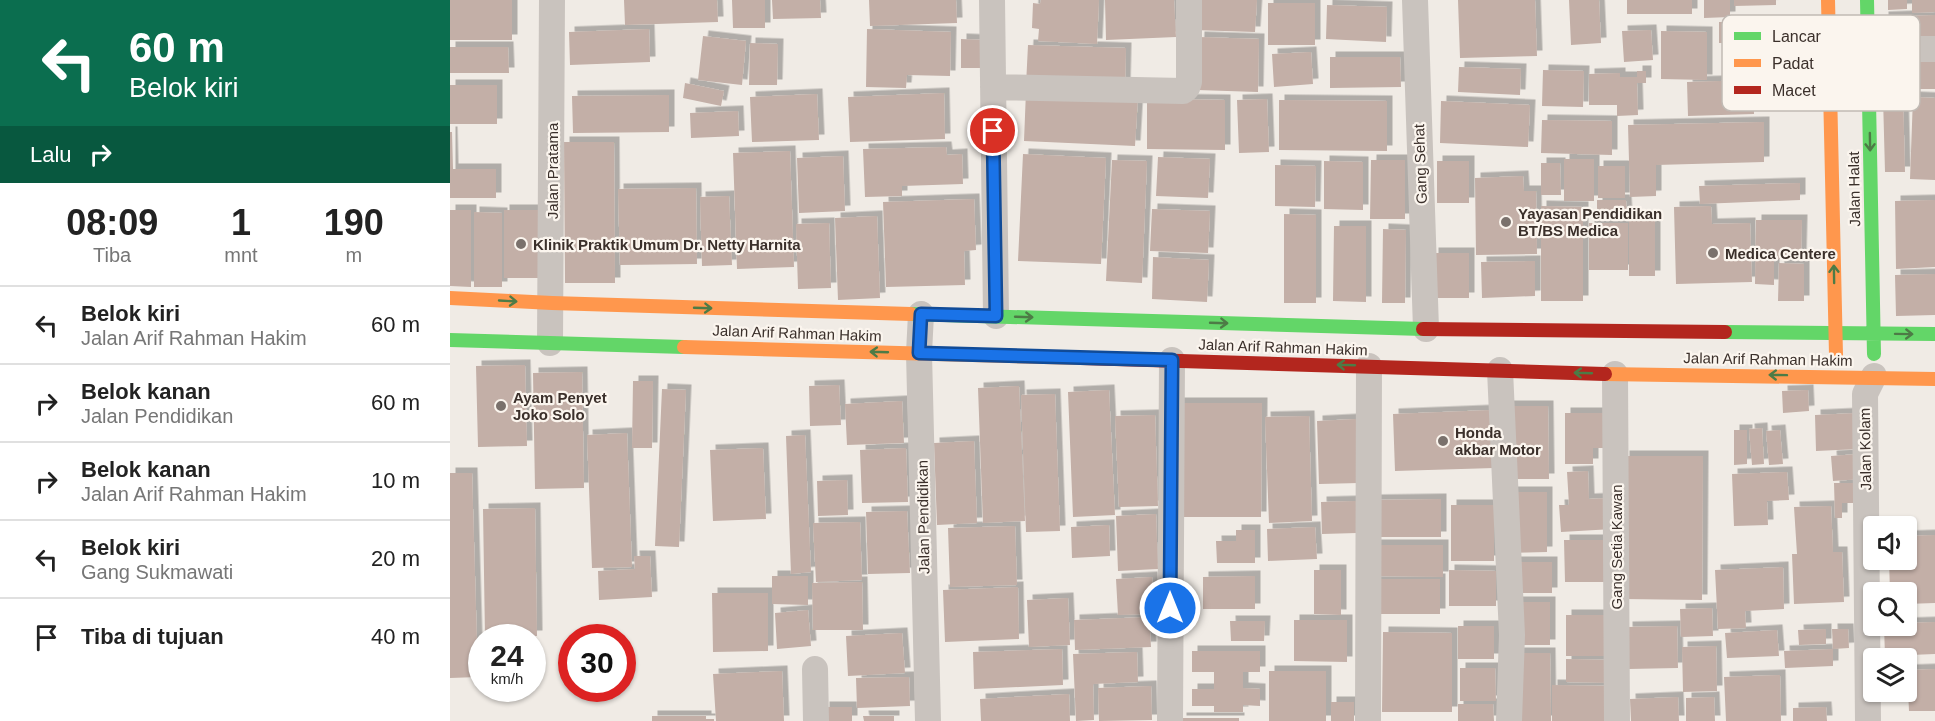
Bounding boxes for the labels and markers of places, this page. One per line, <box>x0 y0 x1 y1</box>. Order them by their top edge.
pin <box>967 105 1018 156</box>
place label: Yayasan Pendidikan BT/BS Medica <box>1518 205 1662 239</box>
marker: Yayasan Pendidikan BT/BS Medica <box>1499 215 1513 229</box>
place label: Klinik Praktik Umum Dr. Netty Harnita <box>533 236 801 253</box>
marker: Klinik Praktik Umum Dr. Netty Harnita <box>514 237 528 251</box>
place label: Medica Centere <box>1725 245 1836 262</box>
marker: Medica Centere <box>1706 246 1720 260</box>
place label: Ayam Penyet Joko Solo <box>513 389 607 423</box>
marker: Ayam Penyet Joko Solo <box>494 399 508 413</box>
place label: Honda akbar Motor <box>1455 424 1541 458</box>
marker: Honda akbar Motor <box>1436 434 1450 448</box>

